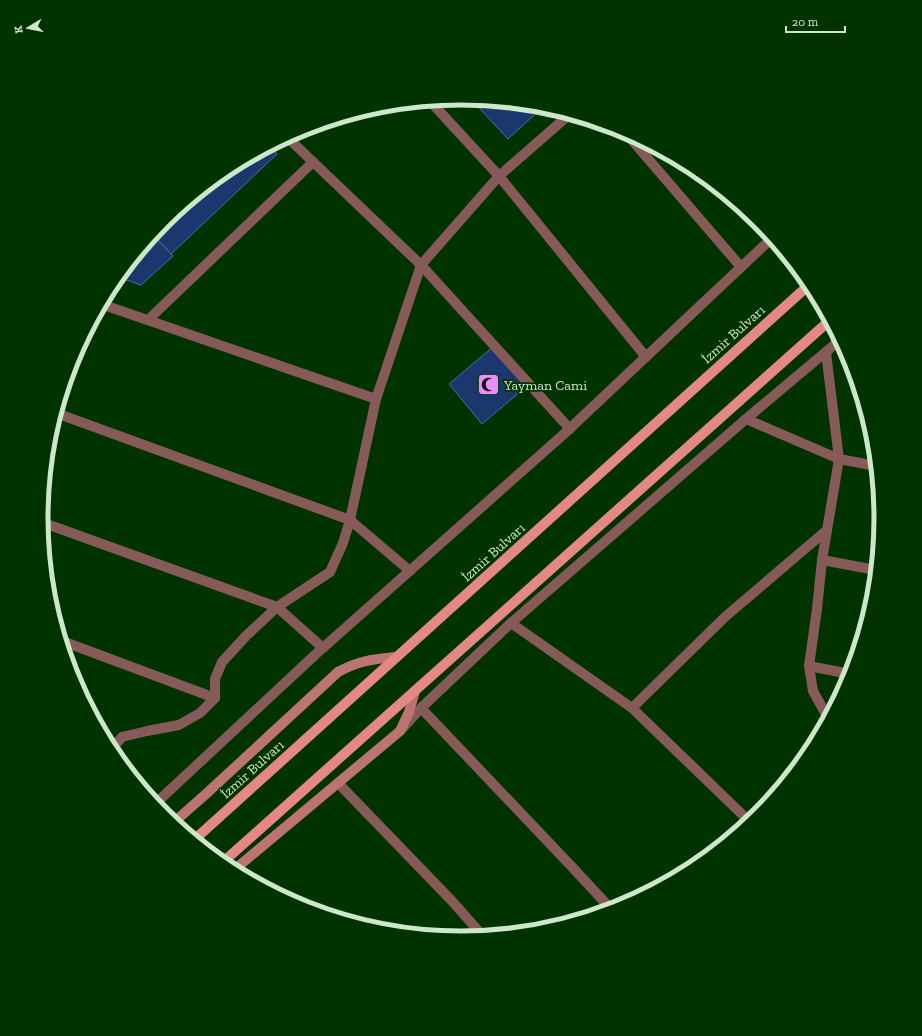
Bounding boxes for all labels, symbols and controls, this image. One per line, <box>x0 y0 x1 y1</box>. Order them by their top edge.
north arrow <box>8 8 48 48</box>
scale bar <box>786 8 845 34</box>
text: 20 m <box>792 15 819 29</box>
text: K <box>11 24 26 34</box>
street label: İzmir Bulvarı <box>698 301 769 367</box>
mosque icon: Yayman Cami <box>475 372 501 398</box>
place label: Yayman Cami <box>503 377 587 394</box>
street label: İzmir Bulvarı <box>458 519 529 585</box>
street label: İzmir Bulvarı <box>217 736 288 802</box>

